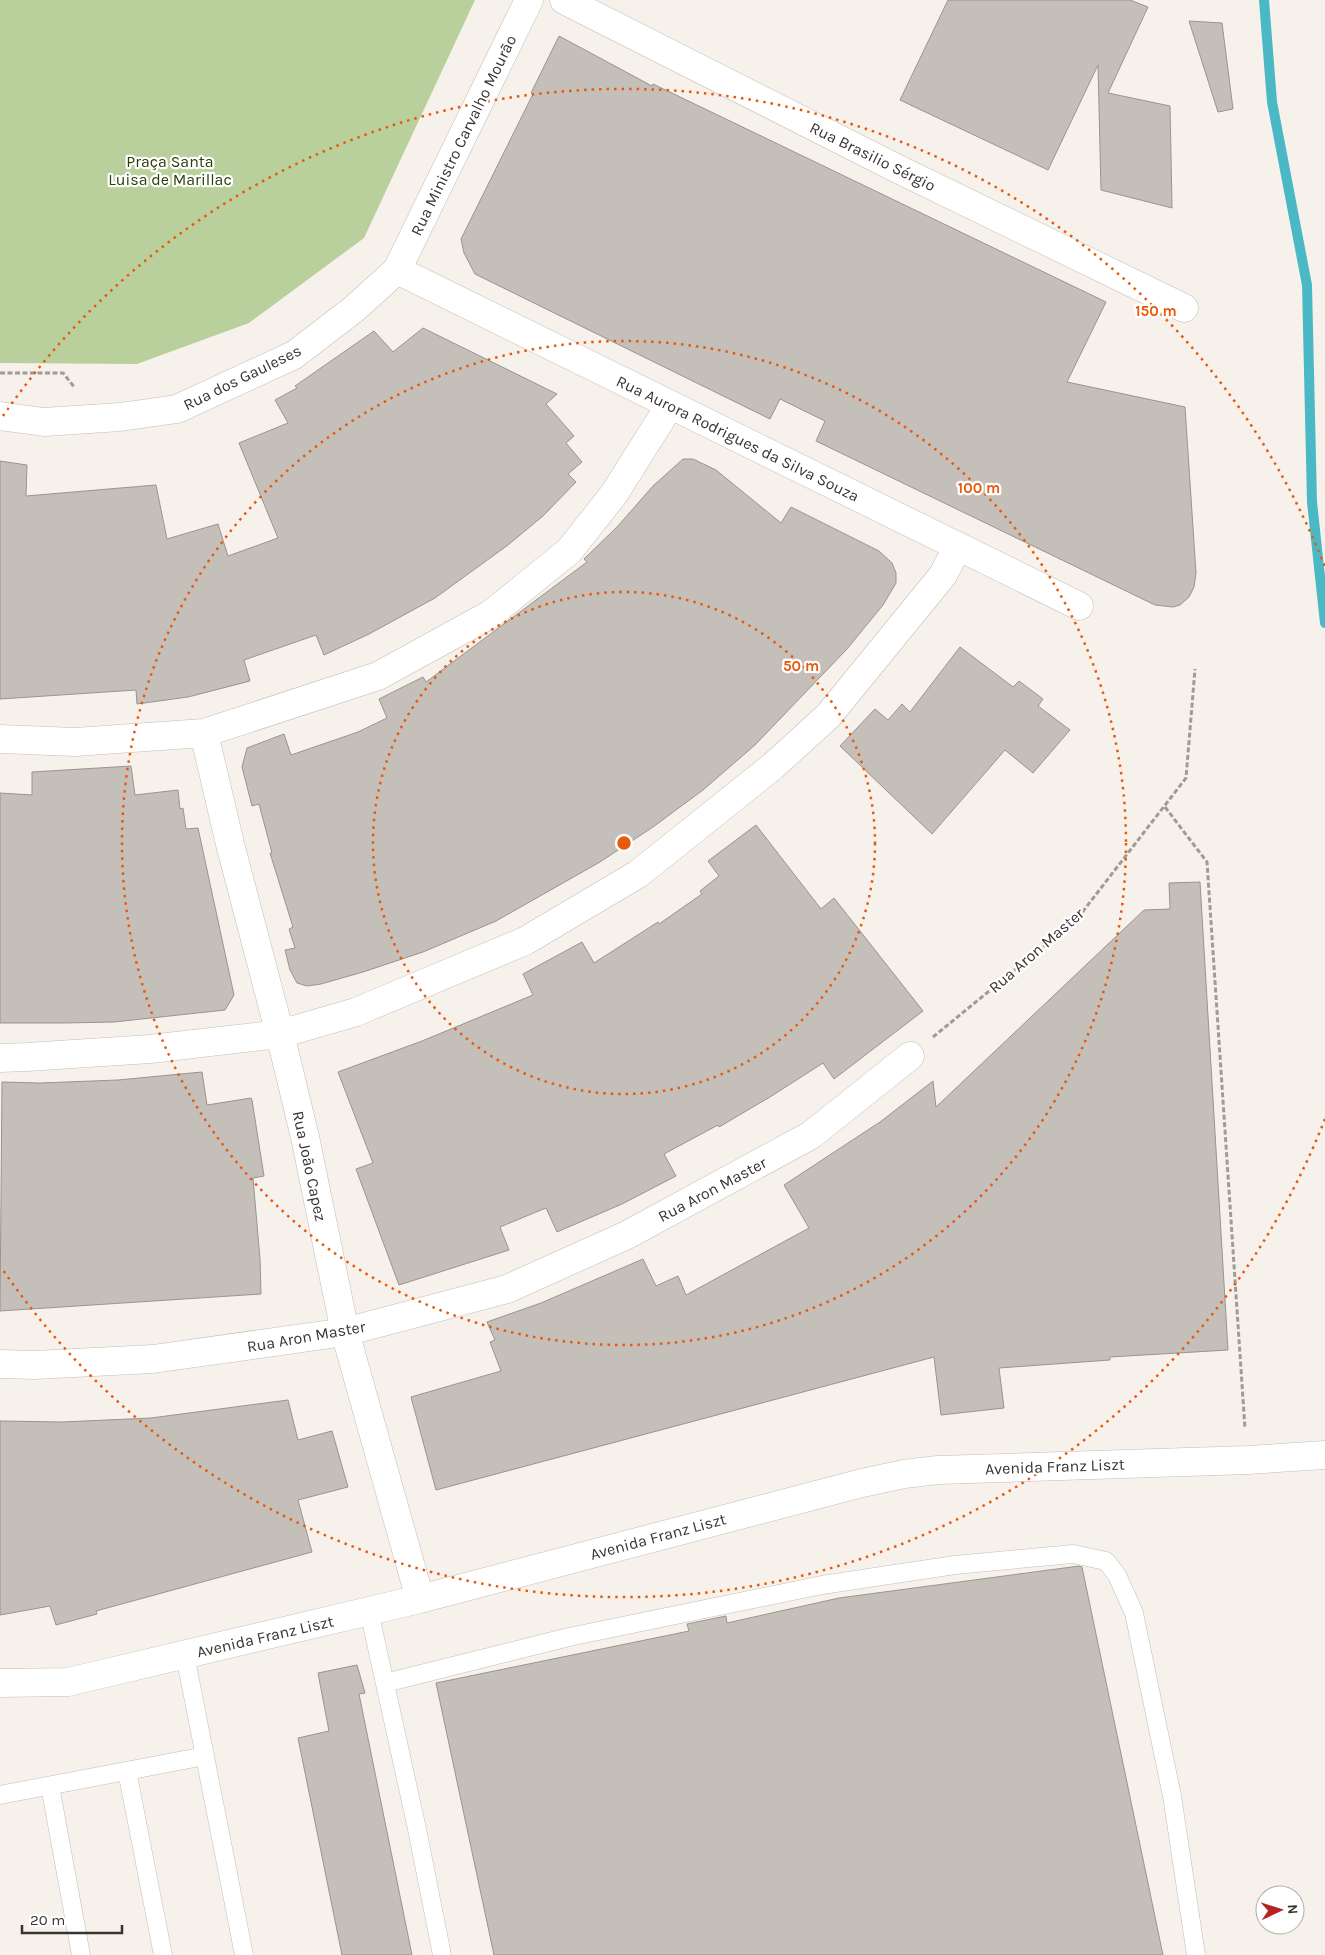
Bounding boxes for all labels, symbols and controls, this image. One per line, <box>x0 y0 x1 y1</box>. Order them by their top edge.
street label: Rua Ministro Carvalho Mourão <box>407 32 520 239</box>
street label: Rua Brasilio Sérgio <box>807 118 939 195</box>
park label: Praça Santa Luisa de Marillac <box>108 152 232 189</box>
text: 150 m <box>1135 302 1177 320</box>
street label: Rua dos Gauleses <box>180 341 304 414</box>
street label: Rua Aurora Rodrigues da Silva Souza <box>613 371 862 506</box>
text: 100 m <box>958 479 1000 497</box>
text: 50 m <box>783 657 819 675</box>
centre of rings <box>615 834 633 852</box>
street label: Rua Aron Master <box>985 904 1088 997</box>
street label: Rua João Capez <box>289 1109 330 1223</box>
street label: Rua Aron Master <box>655 1153 770 1226</box>
street label: Rua Aron Master <box>245 1317 367 1356</box>
street label: Avenida Franz Liszt <box>985 1455 1125 1478</box>
street label: Avenida Franz Liszt <box>588 1509 728 1564</box>
street label: Avenida Franz Liszt <box>195 1611 335 1661</box>
north arrow <box>1255 1885 1305 1935</box>
scale bar <box>22 1902 122 1934</box>
text: N <box>1284 1904 1301 1915</box>
text: 20 m <box>30 1911 65 1929</box>

